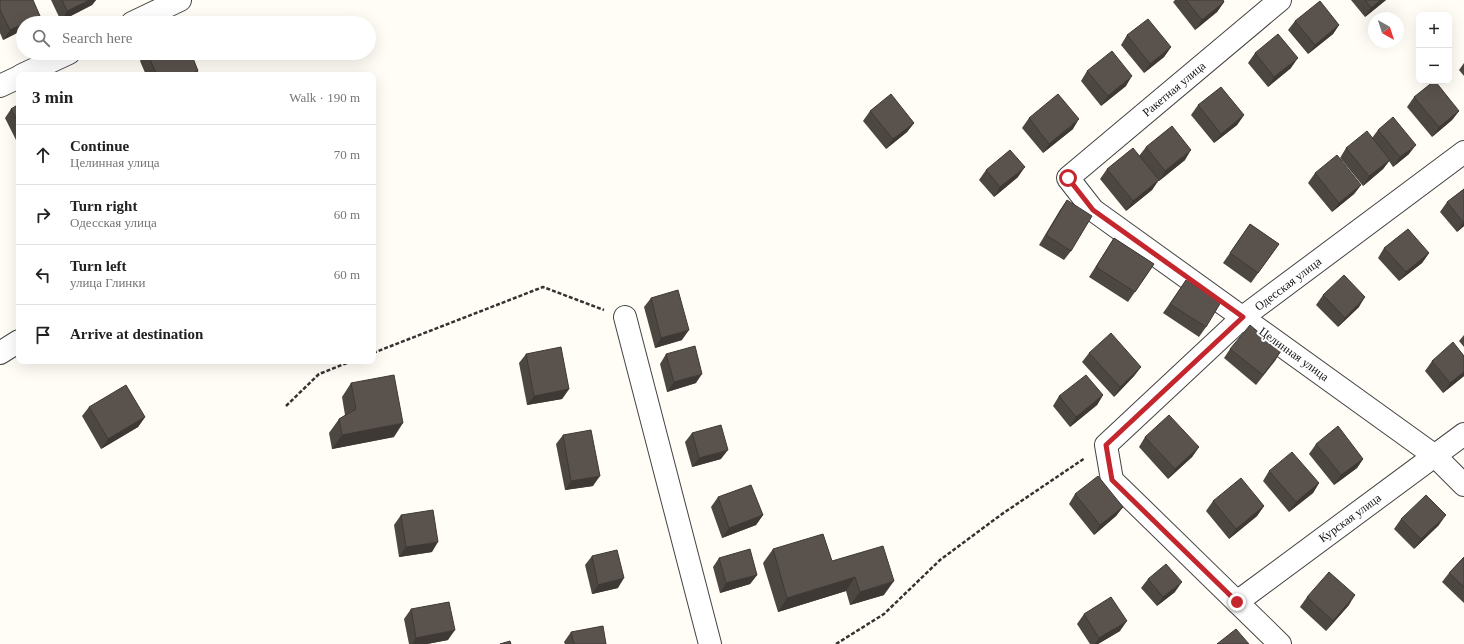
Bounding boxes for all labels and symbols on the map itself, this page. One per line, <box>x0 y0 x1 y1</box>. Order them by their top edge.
north arrow <box>1368 12 1404 48</box>
street label: Ракетная улица <box>1140 58 1209 119</box>
route start <box>1059 169 1077 187</box>
street label: Одесская улица <box>1252 254 1325 314</box>
street label: Целинная улица <box>1256 324 1332 384</box>
street label: Курская улица <box>1316 490 1384 545</box>
route end <box>1228 593 1246 611</box>

